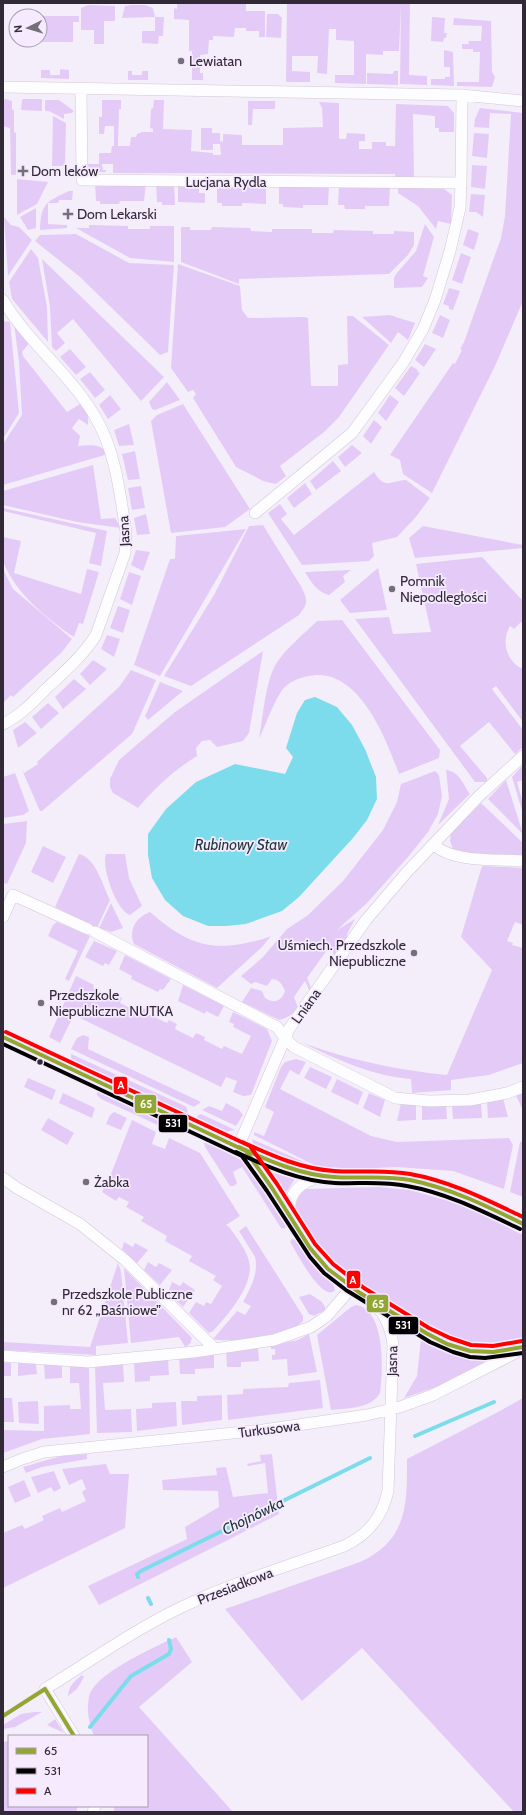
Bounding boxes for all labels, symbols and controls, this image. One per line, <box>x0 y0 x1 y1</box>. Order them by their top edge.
north arrow <box>8 8 48 48</box>
text: N <box>11 24 25 33</box>
place label: Lewiatan <box>189 52 242 70</box>
marker: Lewiatan <box>176 56 186 66</box>
place label: Dom leków <box>31 162 98 180</box>
marker: Dom leków <box>18 166 28 176</box>
street label: Lucjana Rydla <box>185 173 267 191</box>
place label: Dom Lekarski <box>77 205 157 223</box>
marker: Dom Lekarski <box>62 208 74 220</box>
street label: Jasna <box>114 515 134 548</box>
place label: Pomnik Niepodległości <box>400 572 487 606</box>
marker: Pomnik Niepodległości <box>387 584 397 594</box>
water label: Rubinowy Staw <box>195 836 288 854</box>
place label: Uśmiech. Przedszkole Niepubliczne <box>277 936 406 970</box>
marker: Uśmiech. Przedszkole Niepubliczne <box>409 948 419 958</box>
street label: Lniana <box>287 985 325 1027</box>
place label: Przedszkole Niepubliczne NUTKA <box>49 986 174 1020</box>
marker: Przedszkole Niepubliczne NUTKA <box>36 998 46 1008</box>
unlabelled marker <box>35 1057 45 1067</box>
line badge: A <box>113 1076 128 1095</box>
text: A <box>118 1078 125 1092</box>
line badge: 65 <box>134 1094 157 1114</box>
text: 65 <box>140 1097 152 1111</box>
line badge: 531 <box>158 1114 188 1133</box>
text: 531 <box>165 1116 181 1130</box>
place label: Żabka <box>94 1173 129 1191</box>
marker: Żabka <box>81 1177 91 1187</box>
line badge: A <box>346 1270 361 1289</box>
text: A <box>350 1273 357 1287</box>
place label: Przedszkole Publiczne nr 62 „Baśniowe” <box>62 1285 193 1319</box>
line badge: 65 <box>366 1294 389 1313</box>
marker: Przedszkole Publiczne nr 62 „Baśniowe” <box>49 1297 59 1307</box>
text: 65 <box>372 1297 384 1311</box>
line badge: 531 <box>388 1316 419 1335</box>
text: 531 <box>395 1318 411 1332</box>
street label: Jasna <box>383 1345 401 1377</box>
street label: Turkusowa <box>237 1416 301 1442</box>
water label: Chojnówka <box>219 1493 287 1539</box>
street label: Przesiadkowa <box>195 1563 276 1609</box>
legend <box>8 1735 148 1807</box>
text: 65 <box>44 1743 57 1758</box>
text: 531 <box>44 1763 61 1778</box>
text: A <box>44 1783 52 1798</box>

